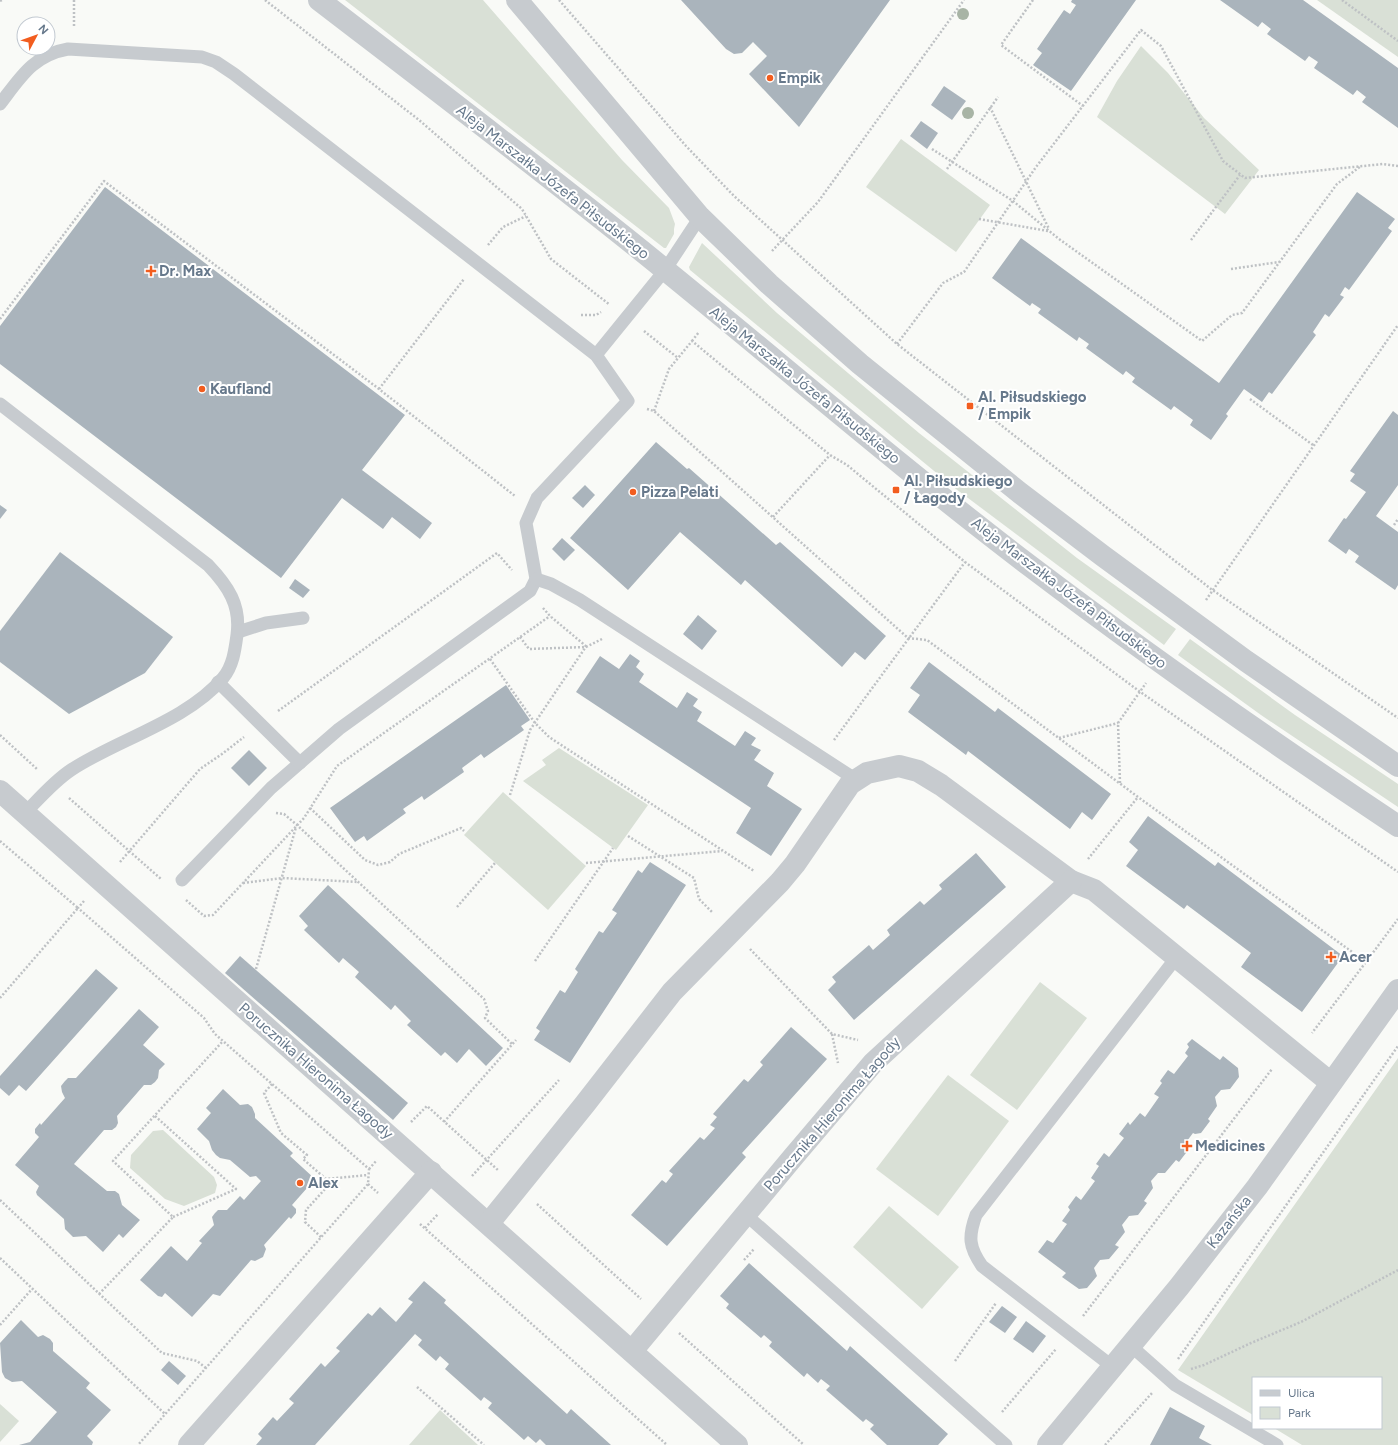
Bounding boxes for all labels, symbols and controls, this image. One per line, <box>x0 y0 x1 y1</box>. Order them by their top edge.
north arrow <box>16 16 56 56</box>
text: N <box>35 22 51 37</box>
place label: Empik <box>778 69 821 87</box>
marker: Empik <box>765 73 775 83</box>
street label: Aleja Marszałka Józefa Piłsudskiego <box>453 101 653 263</box>
place label: Dr. Max <box>159 262 211 280</box>
marker: Dr. Max <box>146 266 156 276</box>
street label: Aleja Marszałka Józefa Piłsudskiego <box>706 302 904 468</box>
place label: Kaufland <box>210 380 271 398</box>
marker: Kaufland <box>197 384 207 394</box>
place label: Al. Piłsudskiego / Empik <box>978 388 1087 423</box>
marker: Al. Piłsudskiego / Empik <box>965 401 975 411</box>
place label: Al. Piłsudskiego / Łagody <box>904 472 1013 507</box>
place label: Pizza Pelati <box>641 483 719 501</box>
marker: Al. Piłsudskiego / Łagody <box>891 485 901 495</box>
marker: Pizza Pelati <box>628 487 638 497</box>
street label: Aleja Marszałka Józefa Piłsudskiego <box>968 514 1170 673</box>
place label: Acer <box>1339 948 1372 966</box>
marker: Acer <box>1326 952 1336 962</box>
street label: Porucznika Hieronima Łagody <box>235 999 397 1143</box>
street label: Porucznika Hieronima Łagody <box>760 1033 904 1195</box>
place label: Medicines <box>1195 1137 1265 1155</box>
marker: Medicines <box>1182 1141 1192 1151</box>
place label: Alex <box>308 1174 338 1192</box>
marker: Alex <box>295 1178 305 1188</box>
street label: Kazańska <box>1203 1192 1255 1252</box>
legend <box>1252 1377 1382 1429</box>
text: Ulica <box>1288 1386 1315 1400</box>
text: Park <box>1288 1406 1311 1420</box>

